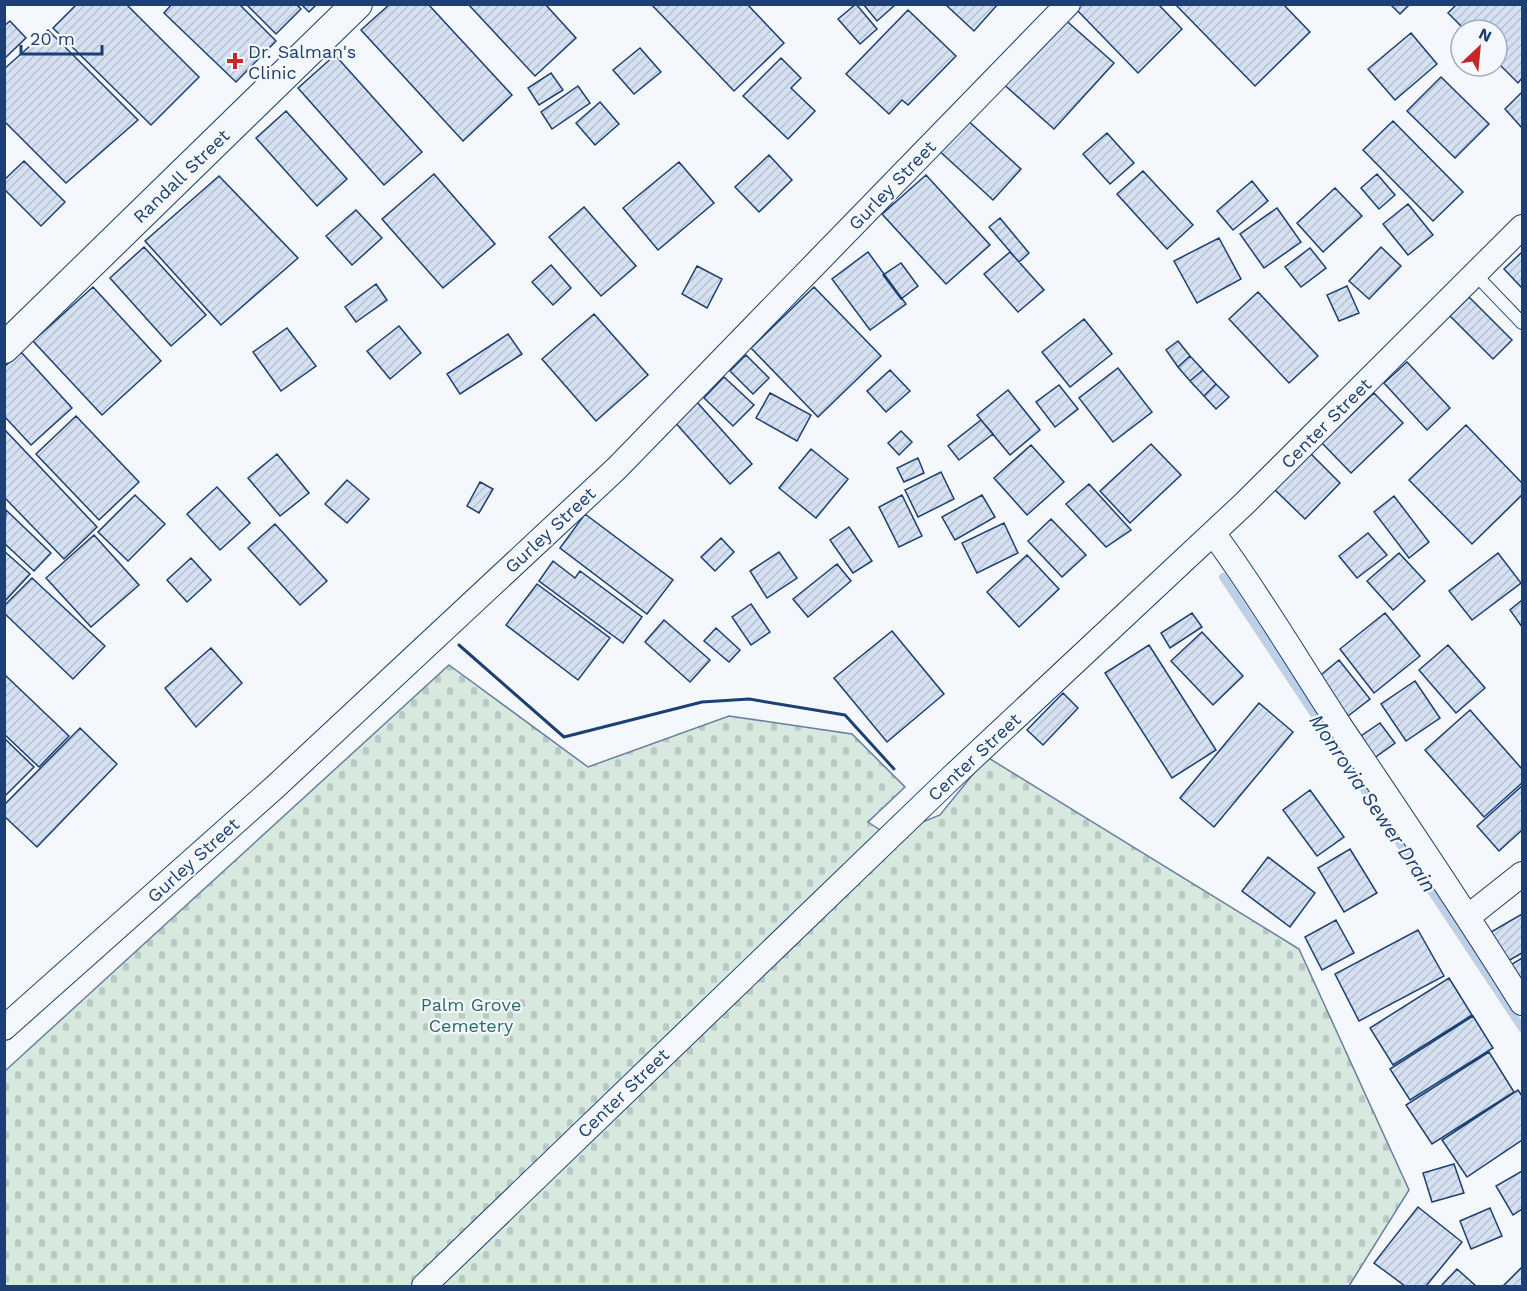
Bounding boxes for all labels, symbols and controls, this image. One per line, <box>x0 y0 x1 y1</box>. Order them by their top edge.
scale bar <box>21 18 102 56</box>
north arrow <box>1449 18 1509 78</box>
text: N <box>1476 24 1495 46</box>
text: 20 m <box>30 28 75 49</box>
place label: Dr. Salman's Clinic <box>248 41 356 83</box>
marker: Dr. Salman's Clinic <box>226 52 244 70</box>
street label: Randall Street <box>129 125 234 227</box>
street label: Gurley Street <box>844 136 940 234</box>
street label: Center Street <box>1277 373 1376 472</box>
street label: Gurley Street <box>500 482 600 577</box>
street label: Center Street <box>923 708 1025 805</box>
water label: Monrovia Sewer Drain <box>1304 709 1442 897</box>
street label: Gurley Street <box>143 813 244 907</box>
park label: Palm Grove Cemetery <box>421 994 521 1036</box>
street label: Center Street <box>573 1044 673 1142</box>

